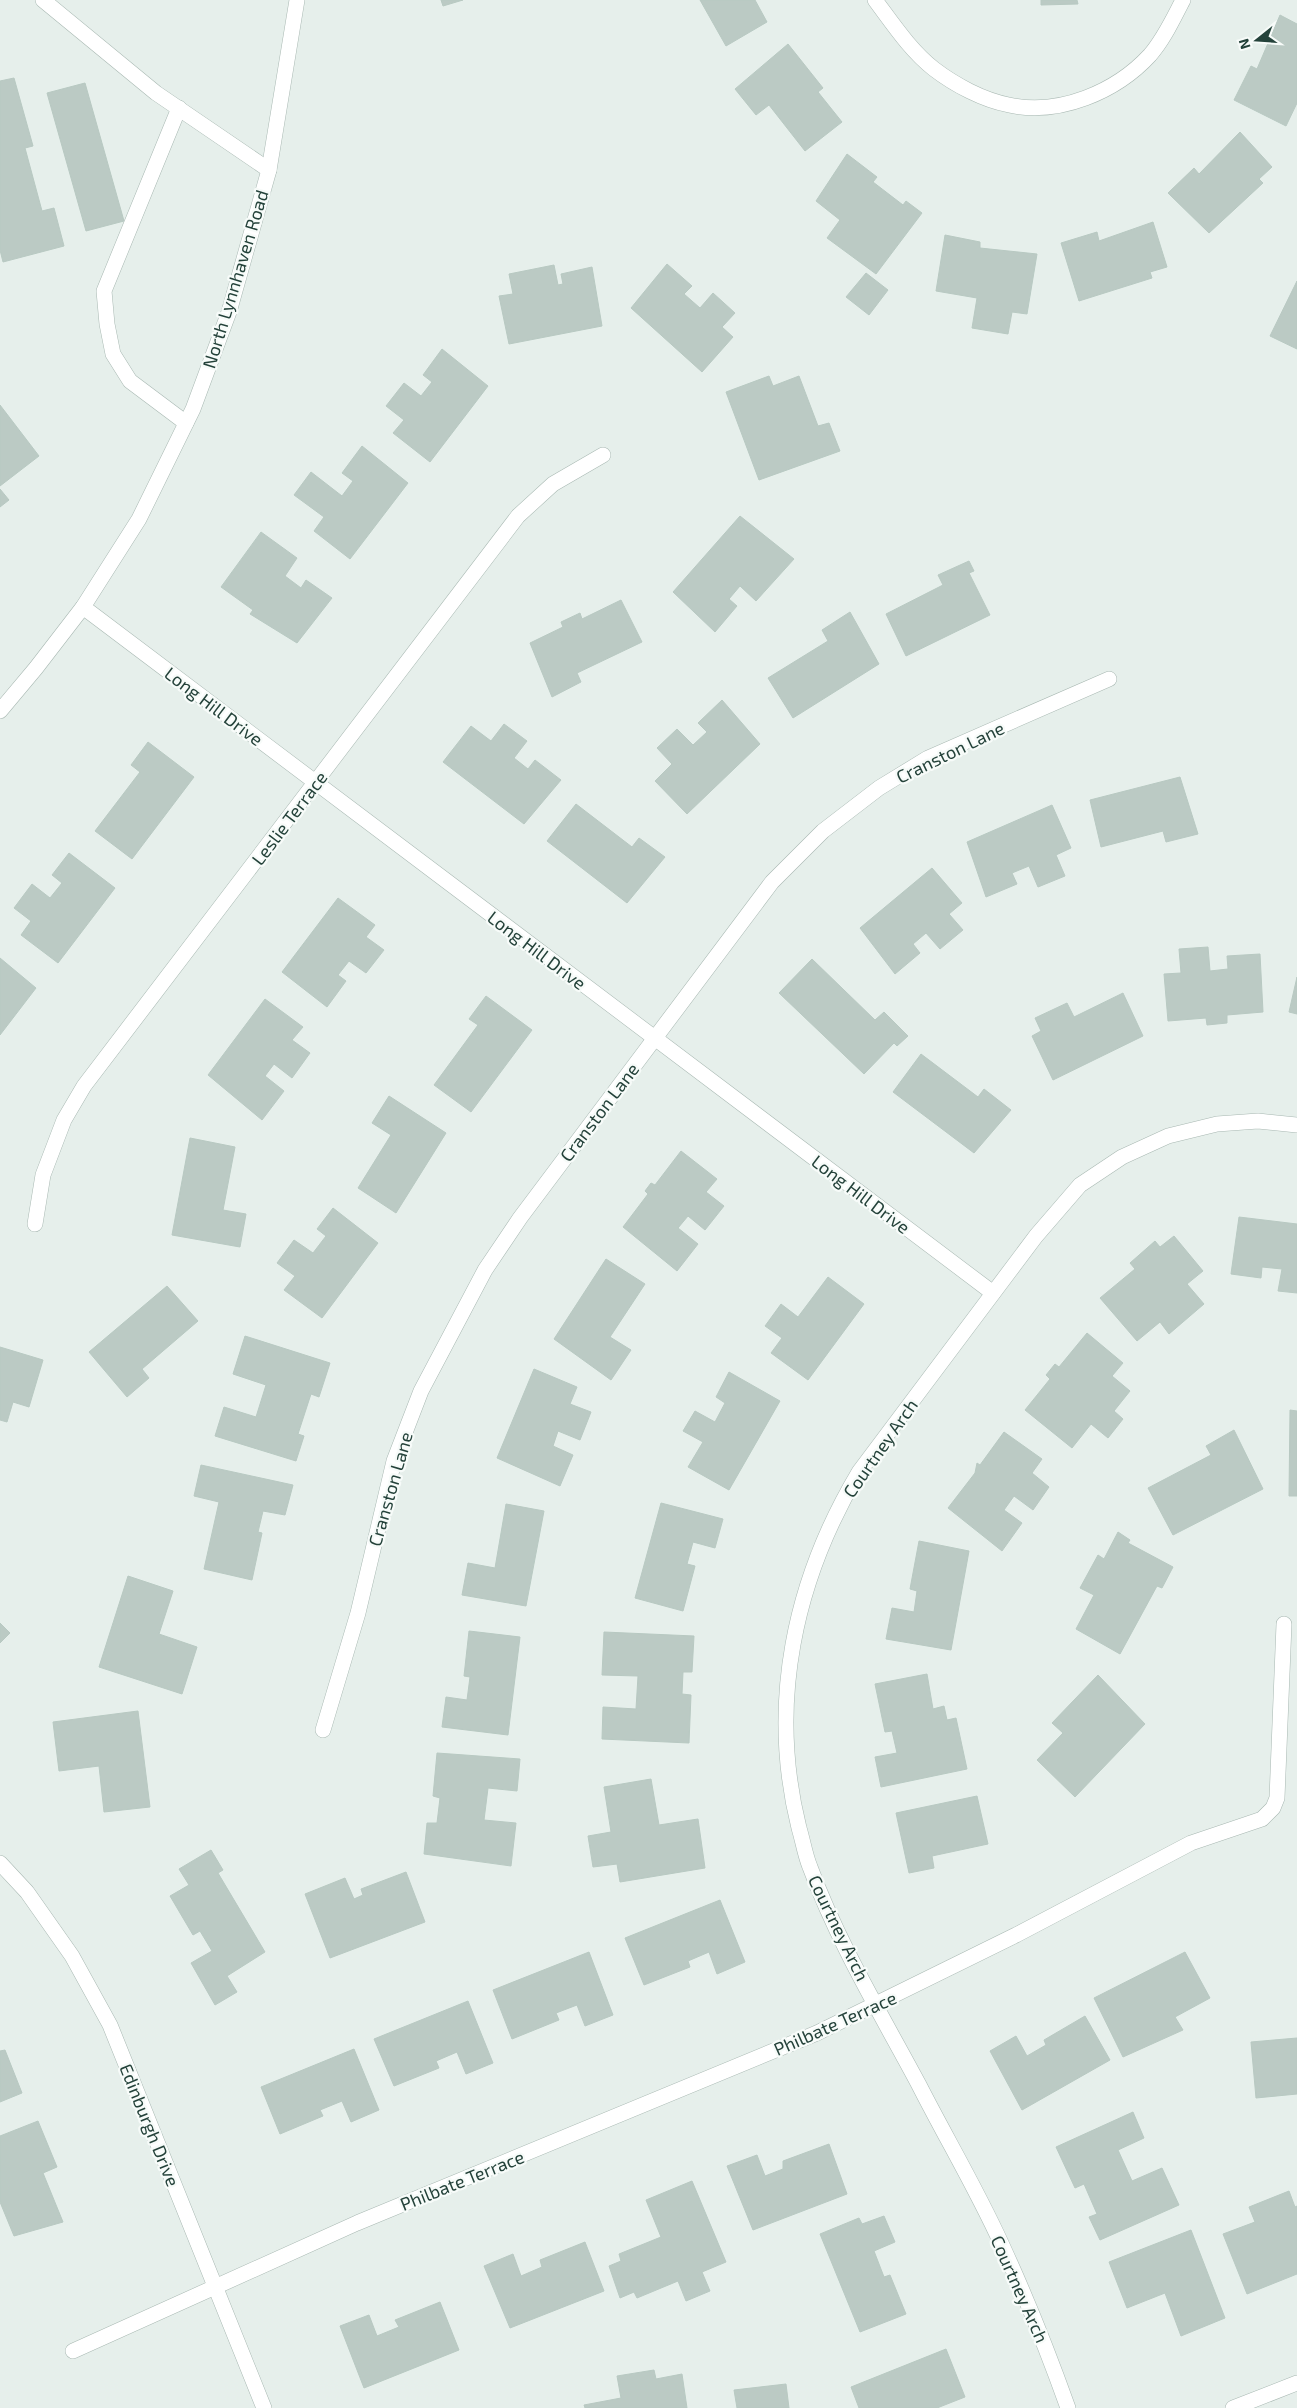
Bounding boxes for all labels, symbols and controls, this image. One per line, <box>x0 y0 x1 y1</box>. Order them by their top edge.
north arrow <box>1232 15 1282 65</box>
text: N <box>1234 37 1254 51</box>
street label: North Lynnhaven Road <box>197 187 273 371</box>
street label: Long Hill Drive <box>160 662 268 750</box>
street label: Cranston Lane <box>892 716 1008 788</box>
street label: Leslie Terrace <box>247 767 331 869</box>
street label: Long Hill Drive <box>483 906 591 994</box>
street label: Cranston Lane <box>555 1058 643 1166</box>
street label: Long Hill Drive <box>807 1150 915 1238</box>
street label: Courtney Arch <box>838 1395 922 1501</box>
street label: Cranston Lane <box>363 1429 417 1549</box>
street label: Courtney Arch <box>804 1871 874 1985</box>
street label: Philbate Terrace <box>770 1986 900 2060</box>
street label: Edinburgh Drive <box>115 2061 185 2189</box>
street label: Philbate Terrace <box>397 2145 527 2215</box>
street label: Courtney Arch <box>987 2232 1053 2346</box>

